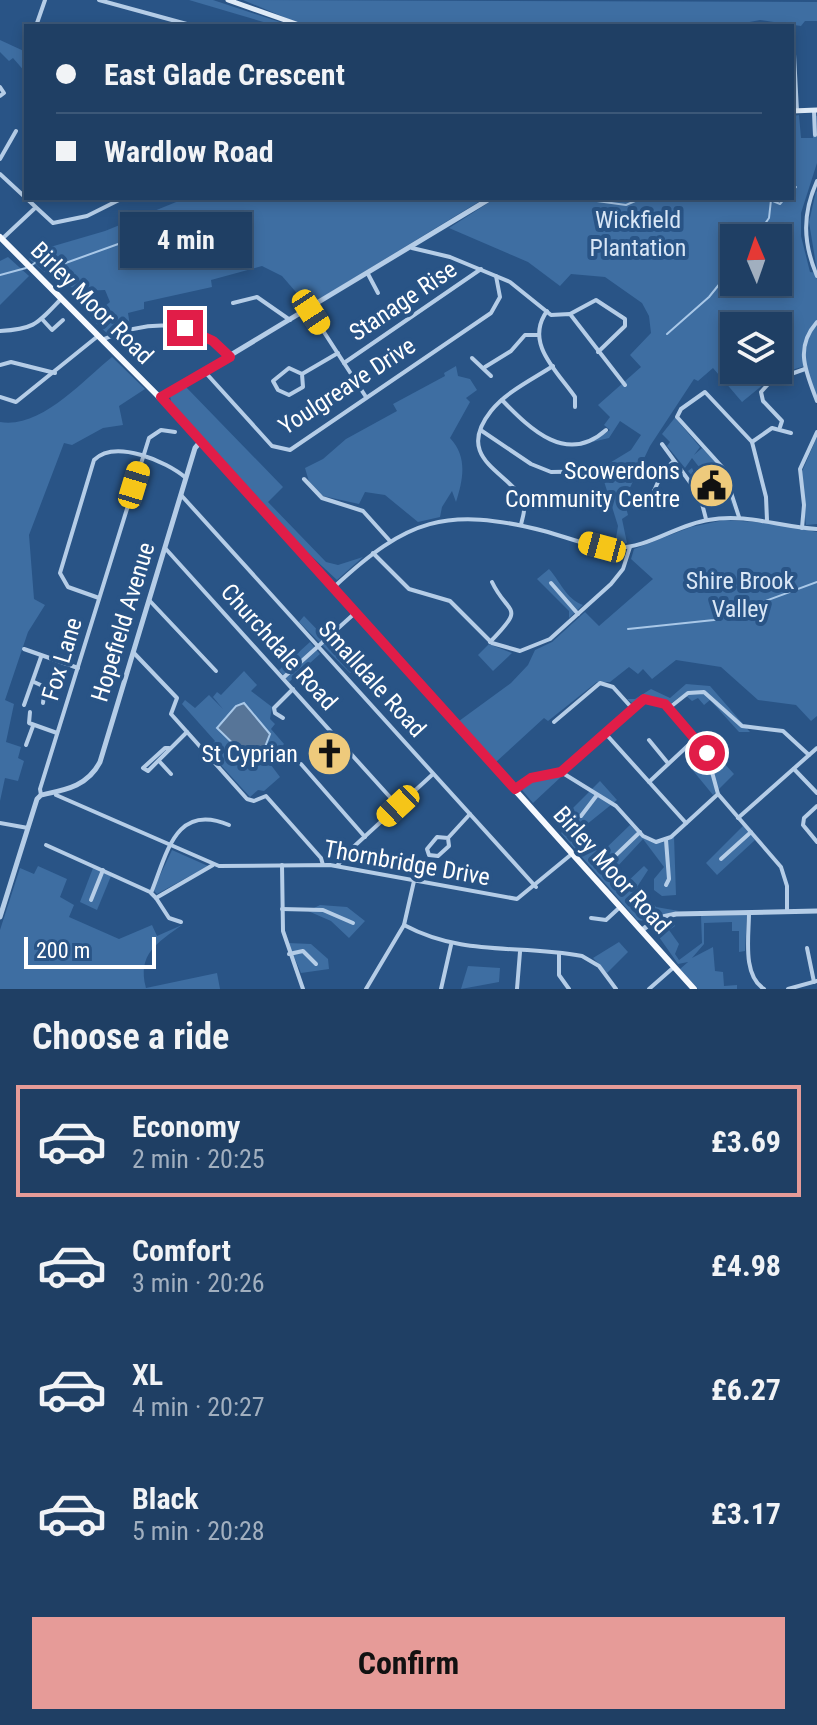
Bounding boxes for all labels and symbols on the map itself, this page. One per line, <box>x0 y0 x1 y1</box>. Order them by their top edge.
park label: Wickfield Plantation <box>590 206 686 262</box>
callout: 4 min <box>119 212 251 268</box>
north arrow <box>720 224 792 296</box>
street label: Birley Moor Road <box>25 236 159 370</box>
street label: Stanage Rise <box>344 255 462 347</box>
car <box>288 285 334 339</box>
route end <box>167 310 203 346</box>
street label: Youlgreave Drive <box>273 331 421 441</box>
place label: Scowerdons Community Centre <box>505 457 680 513</box>
car <box>116 459 152 511</box>
public building icon: Scowerdons Community Centre <box>687 461 735 509</box>
car <box>576 529 628 565</box>
street label: Hopefield Avenue <box>85 539 161 705</box>
park label: Shire Brook Valley <box>686 567 794 623</box>
street label: Churchdale Road <box>215 578 343 716</box>
street label: Fox Lane <box>36 614 88 704</box>
street label: Smalldale Road <box>312 615 432 743</box>
church icon: St Cyprian <box>305 730 353 778</box>
route start <box>689 735 725 771</box>
place label: St Cyprian <box>202 740 298 768</box>
car <box>372 781 424 831</box>
street label: Birley Moor Road <box>548 801 676 939</box>
street label: Thornbridge Drive <box>322 835 492 891</box>
scale bar <box>24 933 156 969</box>

